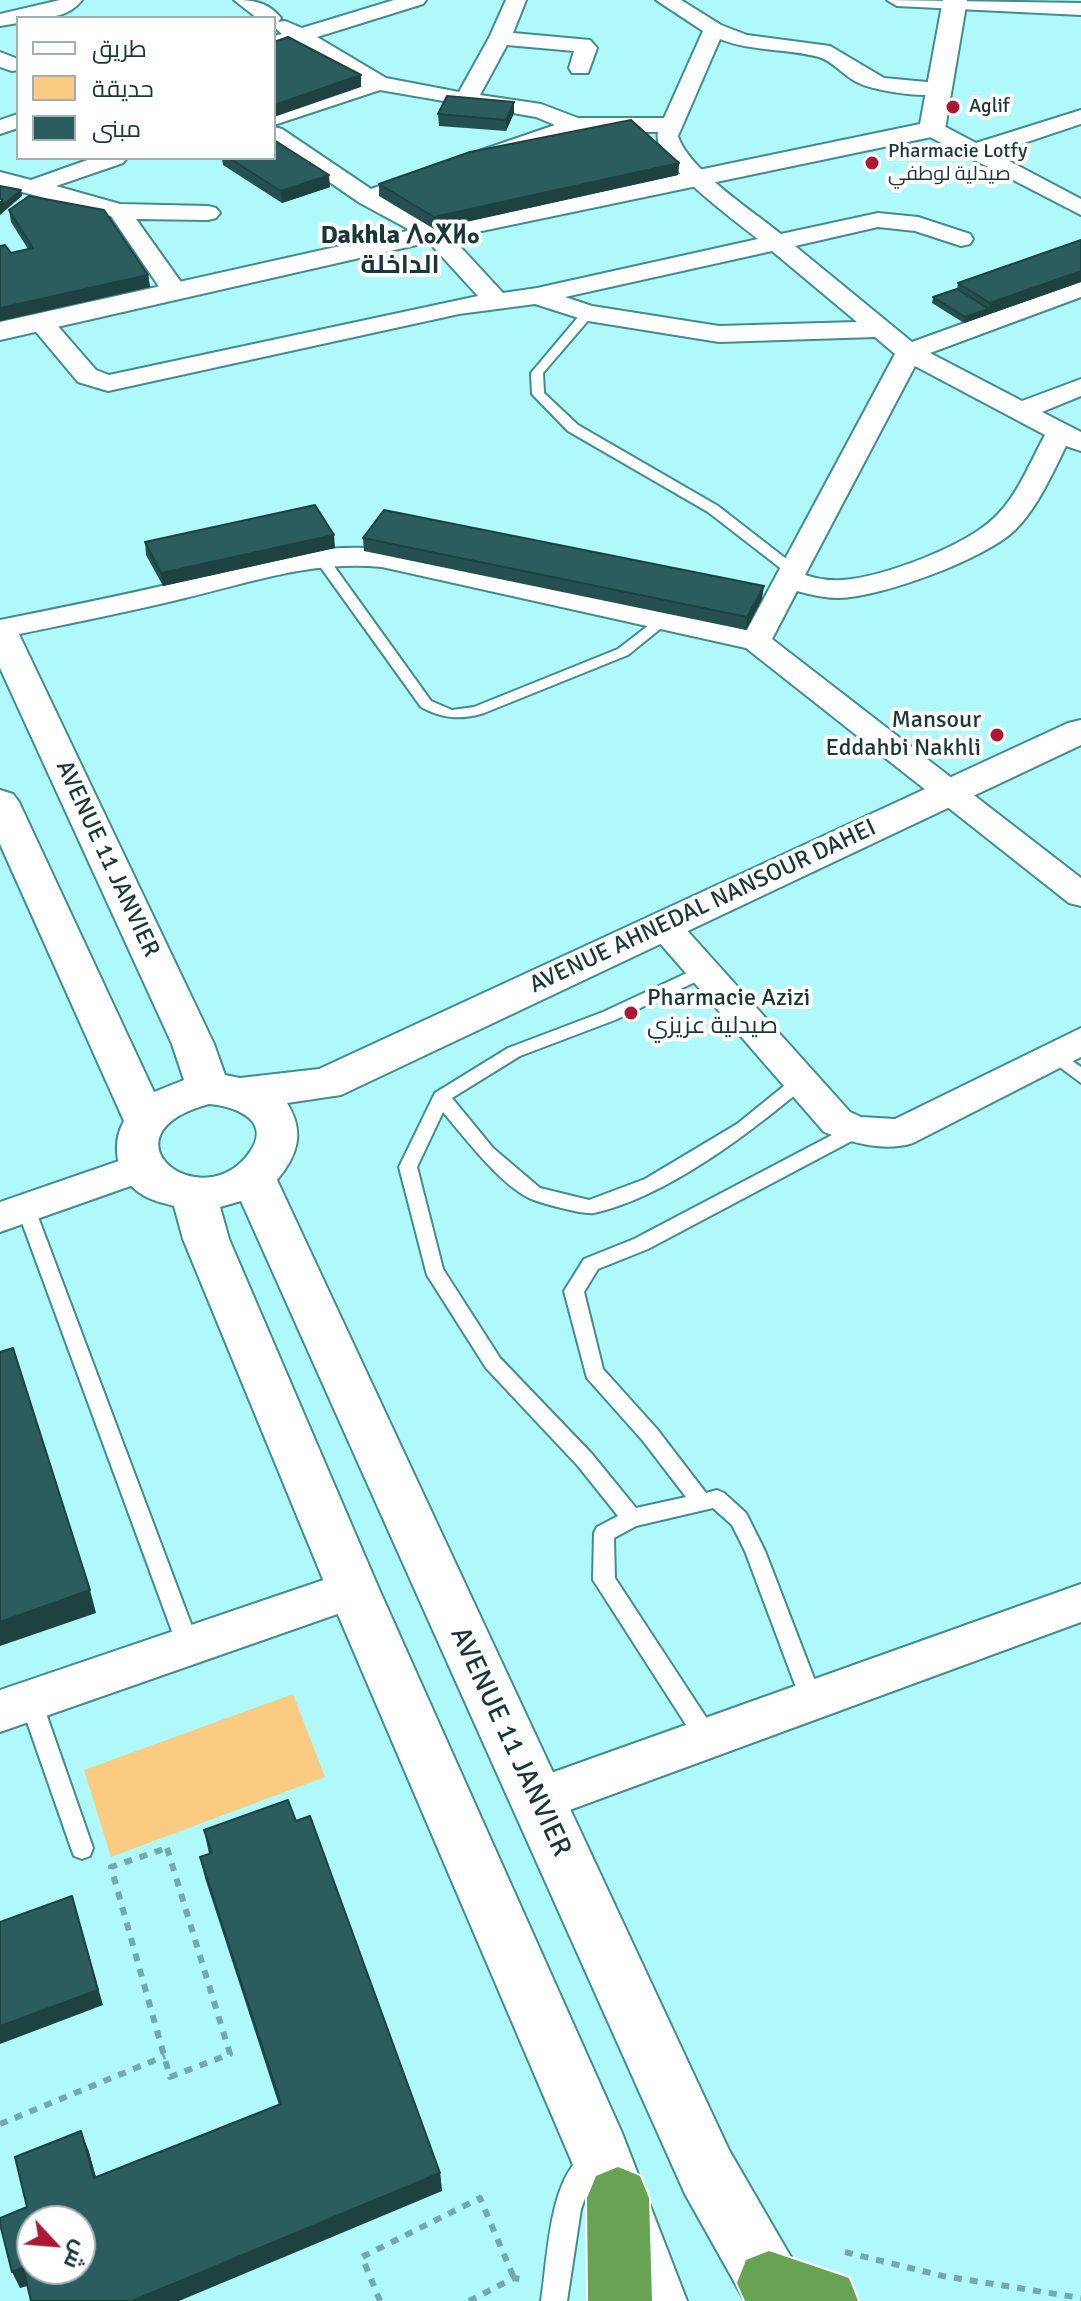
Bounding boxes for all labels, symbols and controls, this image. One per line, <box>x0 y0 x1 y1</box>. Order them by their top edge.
legend <box>16 16 276 160</box>
text: طريق <box>92 34 147 64</box>
text: حديقة <box>92 74 154 104</box>
place label: Aglif <box>969 95 1009 119</box>
marker: Aglif <box>944 98 962 116</box>
text: مبنى <box>92 114 141 144</box>
place label: Pharmacie Lotfy صيدلية لوطفي <box>888 140 1027 187</box>
marker: Pharmacie Lotfy صيدلية لوطفي <box>863 154 881 172</box>
district label: Dakhla ⴷⴰⵅⵍⴰ الداخلة <box>320 220 480 282</box>
place label: Mansour Eddahbi Nakhli <box>826 707 981 763</box>
marker: Mansour Eddahbi Nakhli <box>988 726 1006 744</box>
street label: AVENUE 11 JANVIER <box>49 756 165 962</box>
street label: AVENUE AHNEDAL NANSOUR DAHEI <box>525 814 881 1000</box>
place label: Pharmacie Azizi صيدلية عزيزي <box>647 985 810 1041</box>
marker: Pharmacie Azizi صيدلية عزيزي <box>622 1004 640 1022</box>
street label: AVENUE 11 JANVIER <box>442 1622 578 1862</box>
north arrow <box>16 2205 96 2285</box>
text: ش <box>58 2236 95 2273</box>

